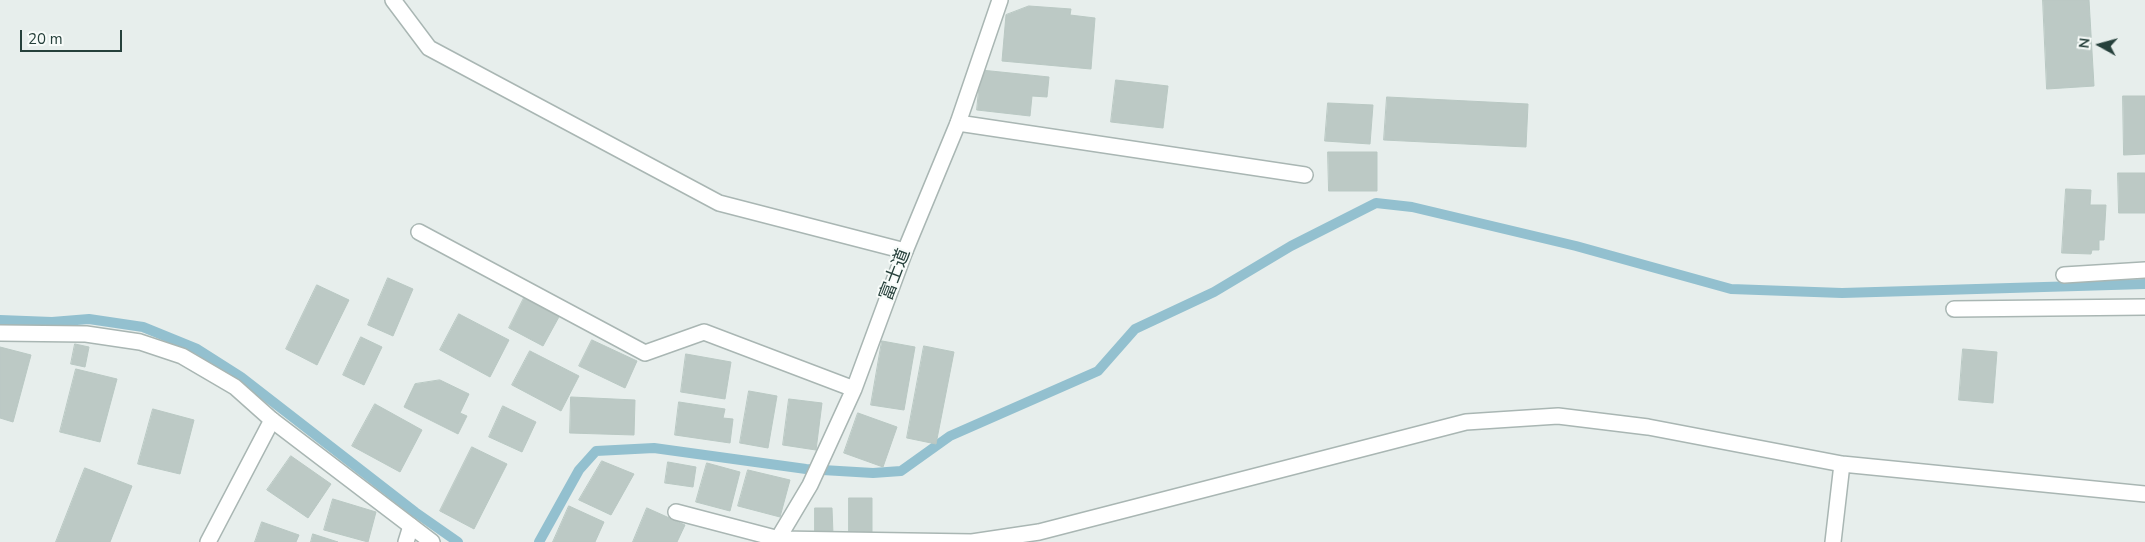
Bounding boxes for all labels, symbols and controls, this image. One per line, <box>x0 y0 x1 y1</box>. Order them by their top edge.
scale bar <box>22 20 125 52</box>
north arrow <box>2075 20 2125 70</box>
text: 20 m <box>28 29 63 49</box>
text: N <box>2075 37 2095 49</box>
street label: 富士道 <box>876 246 916 304</box>

